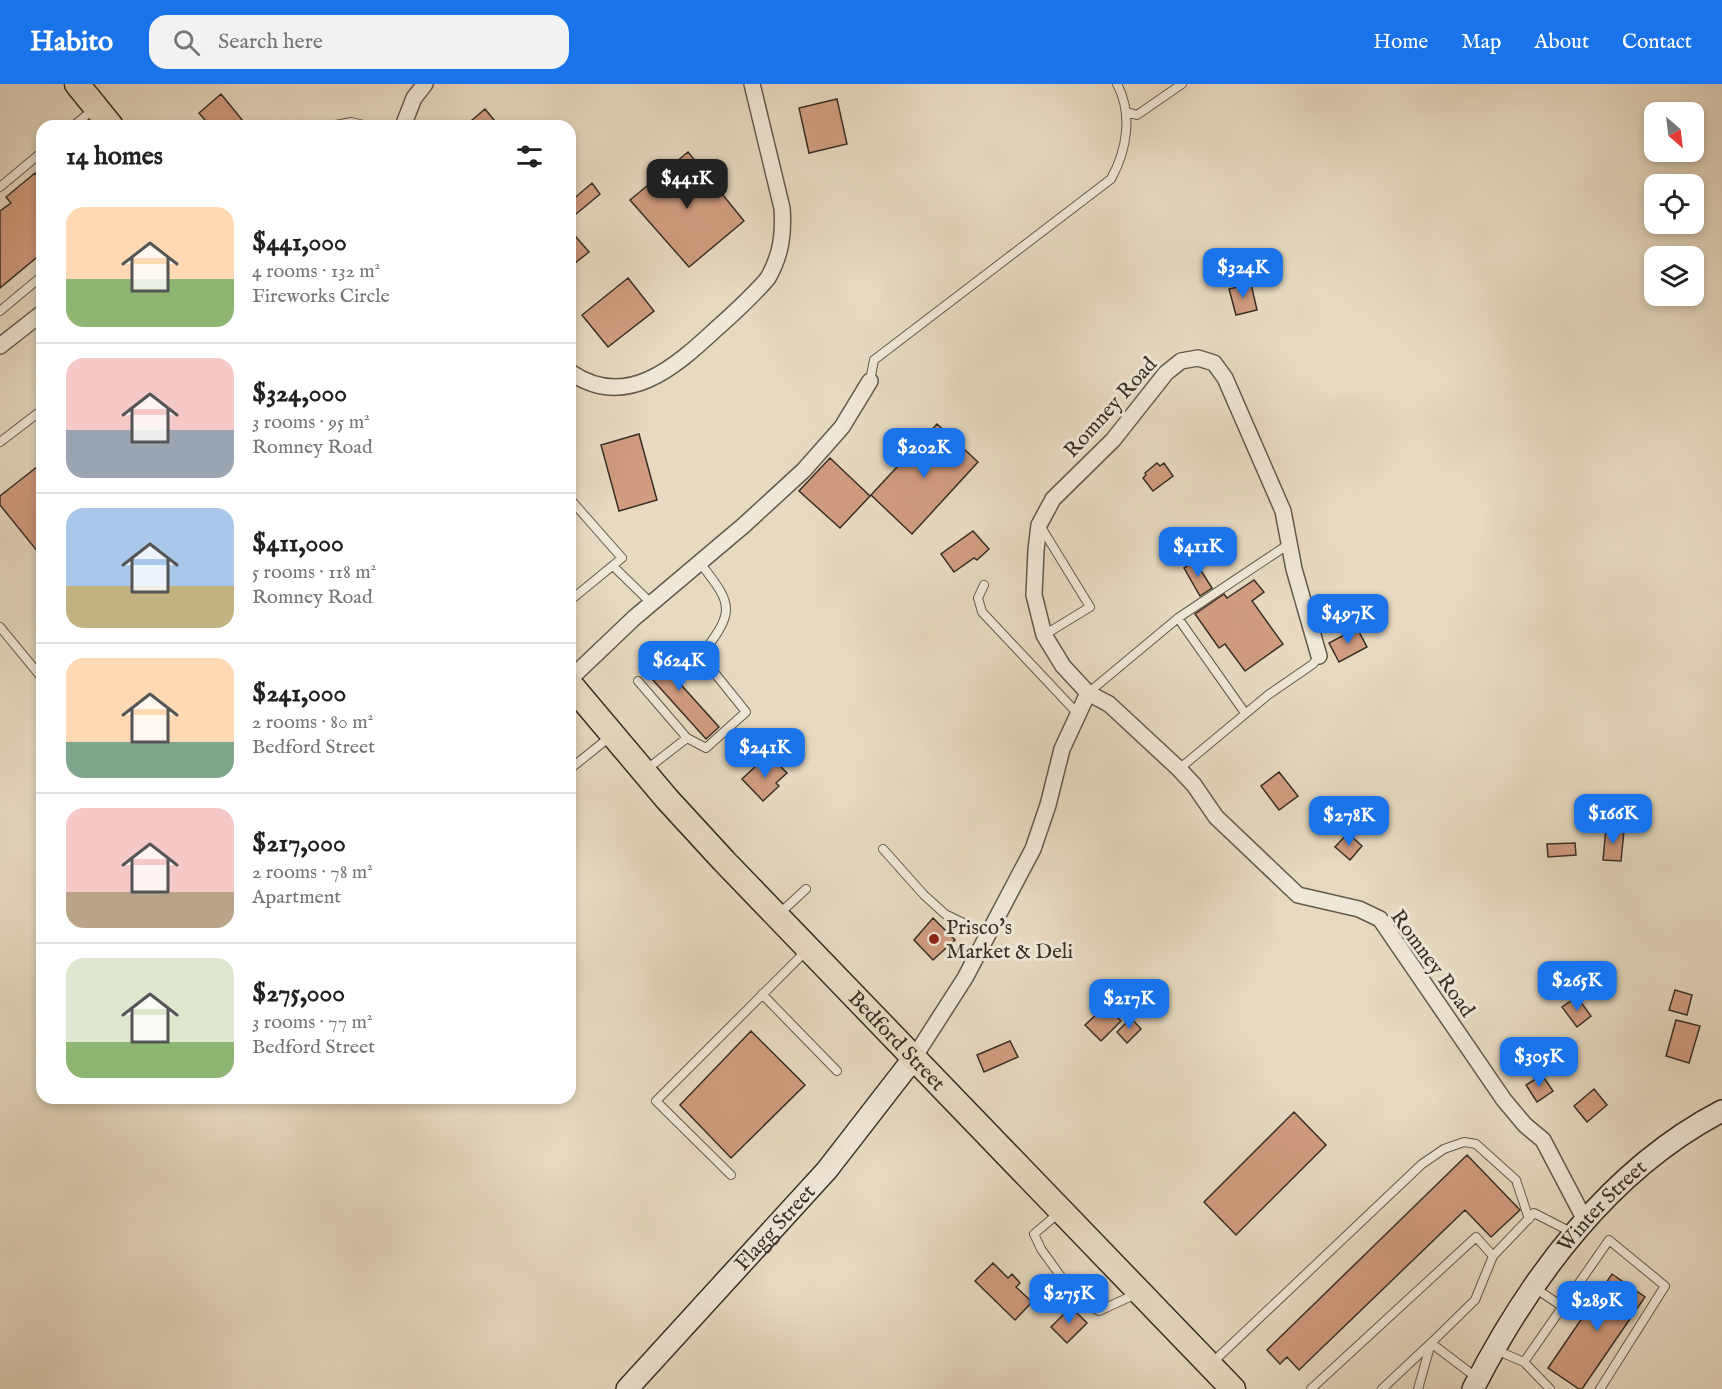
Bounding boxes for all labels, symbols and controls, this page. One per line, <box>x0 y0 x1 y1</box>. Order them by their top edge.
search box <box>149 15 569 69</box>
text: Habito <box>30 25 113 60</box>
icon: search <box>170 26 203 59</box>
text: Search here <box>218 28 323 56</box>
text: Home <box>1373 29 1428 56</box>
text: Map <box>1461 29 1501 56</box>
text: About <box>1534 29 1589 56</box>
text: Contact <box>1622 29 1692 56</box>
north arrow <box>1644 102 1704 162</box>
map controls <box>1644 102 1704 306</box>
text: 14 homes <box>66 140 163 173</box>
icon: filters <box>513 140 546 173</box>
pin: $441K <box>645 159 729 210</box>
text: $441K <box>661 166 713 191</box>
button: locate <box>1644 174 1704 234</box>
text: $441,000 <box>252 226 347 259</box>
icon: home <box>114 231 186 303</box>
button: layers <box>1644 246 1704 306</box>
pin: $324K <box>1201 248 1285 299</box>
text: $324K <box>1217 255 1269 280</box>
text: 4 rooms · 132 m² <box>252 259 380 284</box>
text: Fireworks Circle <box>252 284 390 309</box>
street label: Romney Road <box>1059 351 1164 464</box>
text: $324,000 <box>252 377 347 410</box>
icon: home <box>114 382 186 454</box>
text: 3 rooms · 95 m² <box>252 410 370 435</box>
pin: $202K <box>882 428 966 479</box>
text: Romney Road <box>252 435 373 460</box>
text: $202K <box>897 435 951 460</box>
text: $411,000 <box>252 527 344 560</box>
pin: $411K <box>1156 527 1240 578</box>
icon: home <box>114 532 186 604</box>
text: $411K <box>1173 534 1223 559</box>
text: 5 rooms · 118 m² <box>252 560 376 585</box>
text: Romney Road <box>252 585 373 610</box>
pin: $497K <box>1306 594 1390 645</box>
text: $497K <box>1321 601 1375 626</box>
pin: $624K <box>637 641 721 692</box>
text: $624K <box>652 648 706 673</box>
text: $241,000 <box>252 677 346 710</box>
icon: home <box>114 682 186 754</box>
text: 2 rooms · 80 m² <box>252 710 373 735</box>
pin: $241K <box>723 728 807 779</box>
text: Bedford Street <box>252 735 375 760</box>
text: $241K <box>739 735 791 760</box>
pin: $166K <box>1571 794 1655 845</box>
pin: $278K <box>1307 796 1391 847</box>
text: $166K <box>1588 801 1638 826</box>
text: $278K <box>1323 803 1375 828</box>
text: $217,000 <box>252 827 346 860</box>
icon: home <box>114 832 186 904</box>
text: 2 rooms · 78 m² <box>252 860 373 885</box>
text: Apartment <box>252 885 341 910</box>
street label: Romney Road <box>1384 905 1480 1024</box>
place label: Prisco's Market & Deli <box>946 915 1073 966</box>
marker: Prisco's Market & Deli <box>927 932 941 946</box>
pin: $265K <box>1535 961 1619 1012</box>
text: $265K <box>1552 968 1602 993</box>
text: $275,000 <box>252 977 345 1010</box>
pin: $217K <box>1087 979 1171 1030</box>
icon: home <box>114 982 186 1054</box>
street label: Bedford Street <box>841 986 951 1097</box>
text: $217K <box>1103 986 1155 1011</box>
text: 3 rooms · 77 m² <box>252 1010 372 1035</box>
text: Bedford Street <box>252 1035 375 1060</box>
pin: $305K <box>1497 1037 1581 1088</box>
text: $305K <box>1514 1044 1564 1069</box>
street label: Winter Street <box>1552 1155 1653 1258</box>
street label: Flagg Street <box>729 1179 822 1277</box>
pin: $275K <box>1027 1274 1111 1325</box>
text: $275K <box>1043 1281 1095 1306</box>
pin: $289K <box>1555 1281 1639 1332</box>
text: $289K <box>1571 1288 1623 1313</box>

